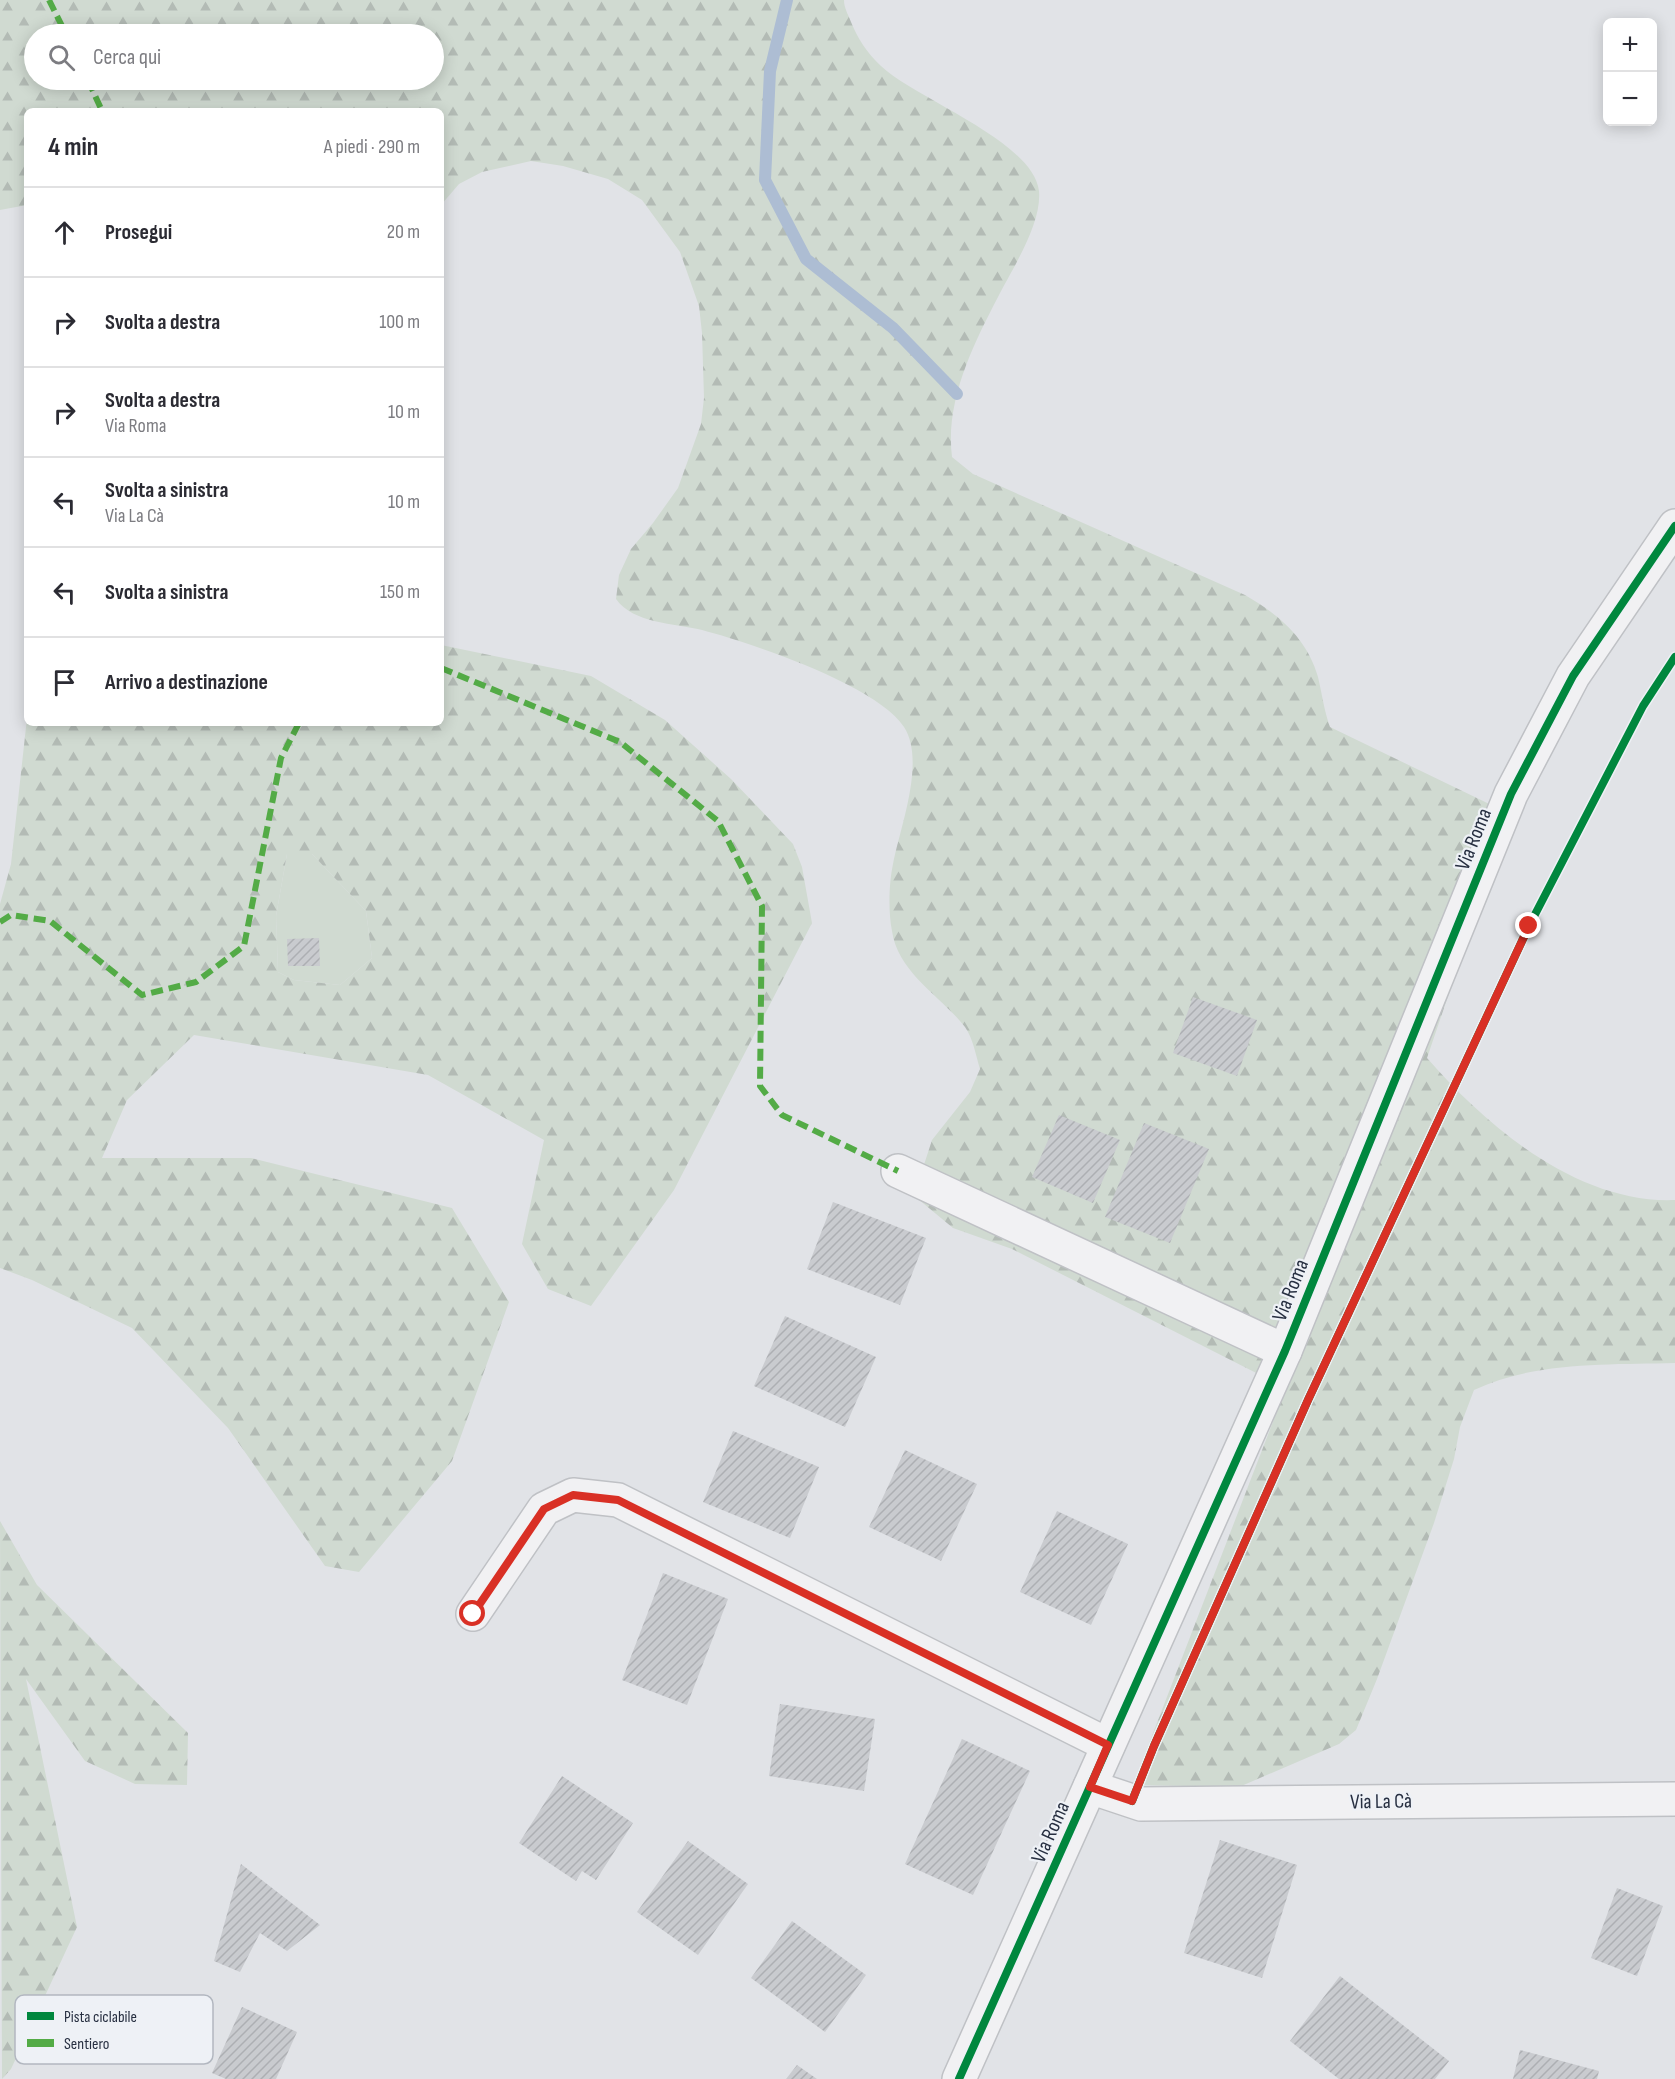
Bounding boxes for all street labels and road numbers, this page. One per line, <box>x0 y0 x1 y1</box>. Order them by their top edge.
street label: Via Roma <box>1450 805 1497 874</box>
street label: Via Roma <box>1267 1256 1314 1325</box>
street label: Via La Cà <box>1350 1788 1412 1815</box>
street label: Via Roma <box>1026 1798 1075 1867</box>

